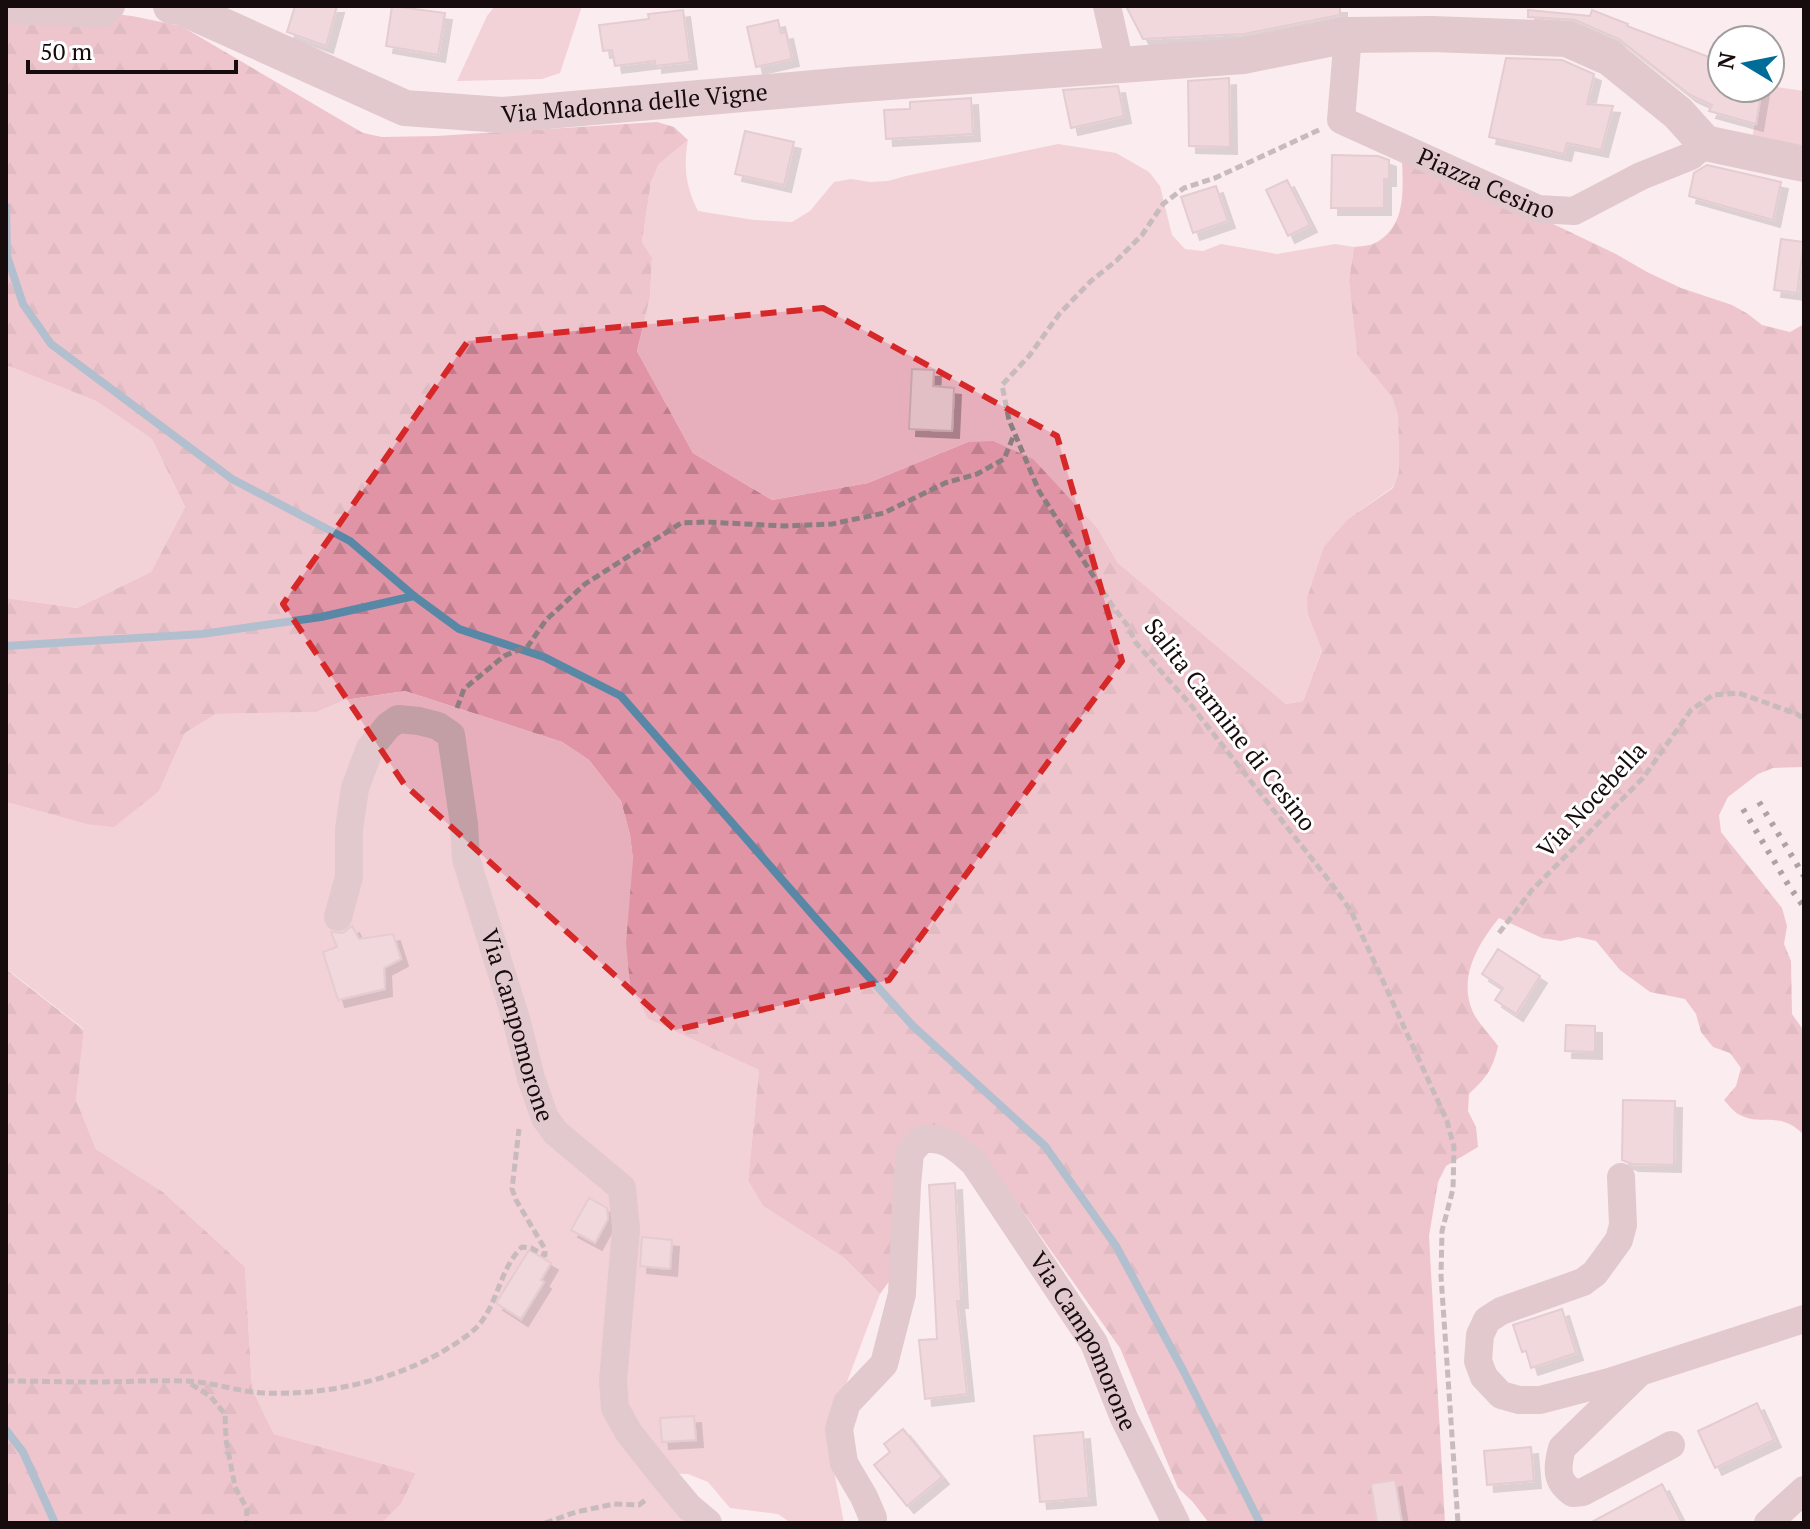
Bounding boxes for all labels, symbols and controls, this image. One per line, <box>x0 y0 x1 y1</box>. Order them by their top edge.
scale bar <box>28 24 236 74</box>
north arrow <box>1706 24 1786 104</box>
text: 50 m <box>40 35 92 67</box>
text: N <box>1710 49 1742 71</box>
street label: Via Madonna delle Vigne <box>500 75 769 130</box>
street label: Piazza Cesino <box>1413 140 1555 225</box>
street label: Salita Carmine di Cesino <box>1138 611 1324 837</box>
street label: Via Nocebella <box>1529 735 1653 864</box>
street label: Via Campomorone <box>474 925 562 1126</box>
street label: Via Campomorone <box>1023 1245 1145 1436</box>

